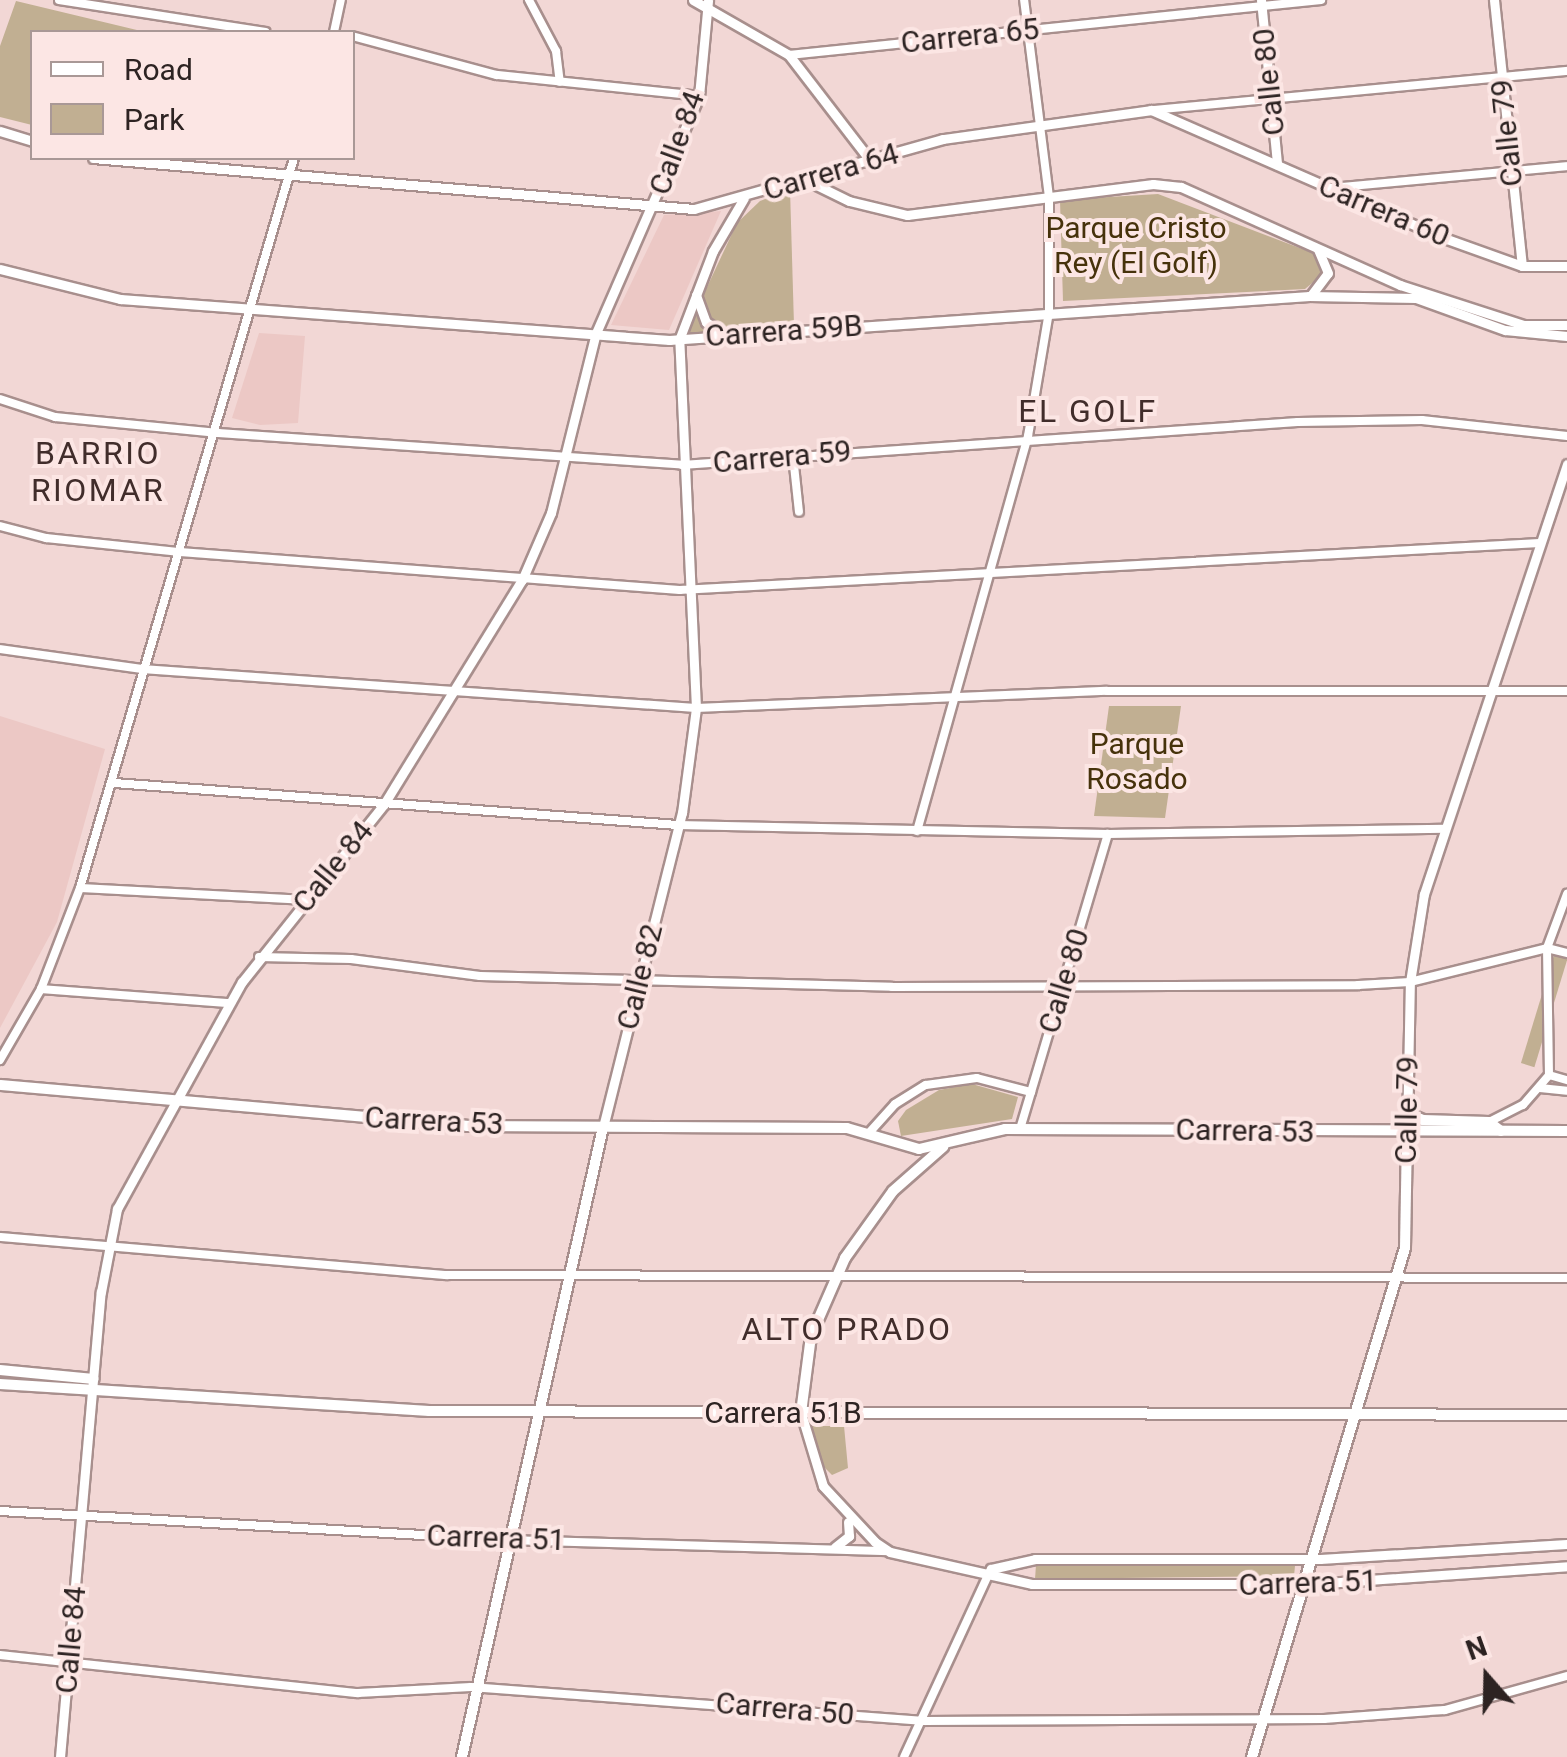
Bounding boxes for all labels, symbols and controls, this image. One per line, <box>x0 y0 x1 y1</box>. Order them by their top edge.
street label: Carrera 65 <box>899 11 1041 61</box>
street label: Calle 80 <box>1245 27 1293 137</box>
legend <box>30 30 355 160</box>
text: Road <box>124 52 193 87</box>
street label: Calle 79 <box>1483 78 1531 188</box>
street label: Calle 84 <box>642 86 712 200</box>
text: Park <box>124 102 184 137</box>
street label: Carrera 64 <box>759 136 903 208</box>
street label: Carrera 60 <box>1313 167 1455 255</box>
park label: Parque Cristo Rey (El Golf) <box>1045 210 1227 280</box>
street label: Carrera 59B <box>704 308 864 354</box>
district label: EL GOLF <box>1018 392 1158 430</box>
street label: Carrera 59 <box>711 433 853 481</box>
district label: BARRIO RIOMAR <box>31 435 165 510</box>
park label: Parque Rosado <box>1086 726 1188 796</box>
street label: Calle 84 <box>285 814 381 920</box>
street label: Calle 82 <box>610 920 670 1034</box>
street label: Calle 80 <box>1031 924 1097 1038</box>
street label: Calle 79 <box>1388 1056 1426 1164</box>
street label: Carrera 53 <box>364 1099 504 1143</box>
street label: Carrera 53 <box>1175 1112 1315 1150</box>
district label: ALTO PRADO <box>741 1310 953 1348</box>
street label: Carrera 51B <box>704 1395 862 1431</box>
street label: Carrera 51 <box>426 1518 566 1558</box>
street label: Carrera 51 <box>1238 1563 1378 1603</box>
street label: Calle 84 <box>48 1585 94 1695</box>
north arrow <box>1437 1627 1537 1727</box>
text: N <box>1462 1629 1491 1667</box>
street label: Carrera 50 <box>714 1685 856 1733</box>

